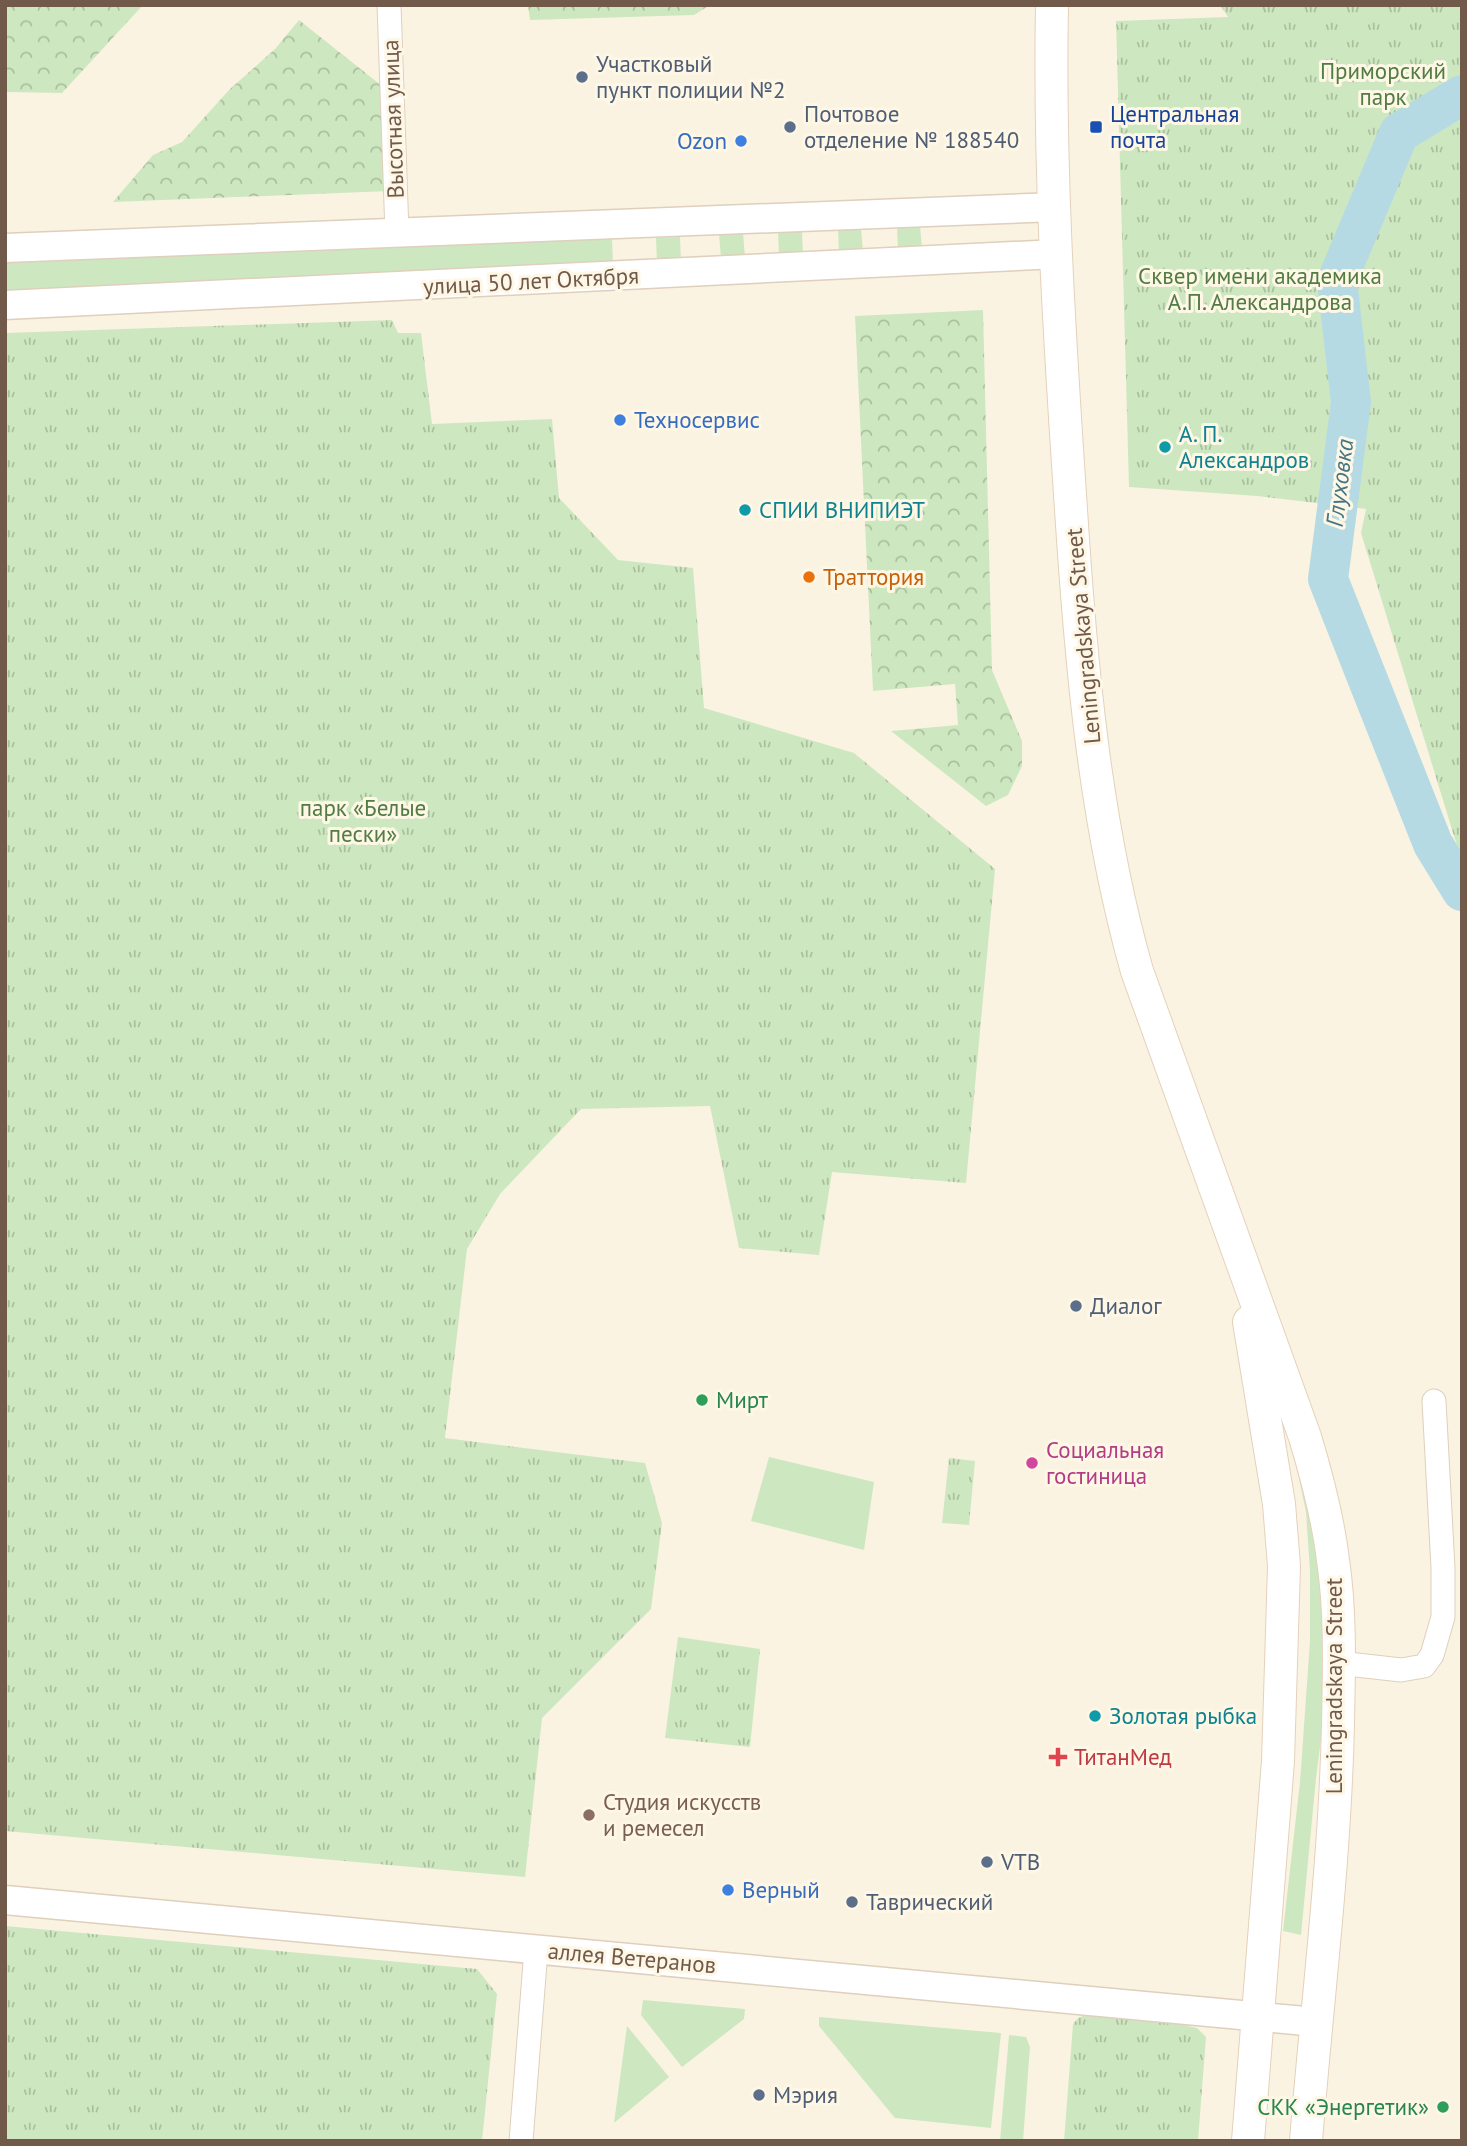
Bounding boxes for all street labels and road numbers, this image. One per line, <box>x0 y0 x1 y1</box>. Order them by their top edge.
street label: Высотная улица <box>375 39 410 199</box>
street label: улица 50 лет Октября <box>422 260 640 301</box>
street label: Leningradskaya Street <box>1059 527 1106 745</box>
street label: Leningradskaya Street <box>1319 1577 1348 1794</box>
street label: аллея Ветеранов <box>547 1936 717 1979</box>

